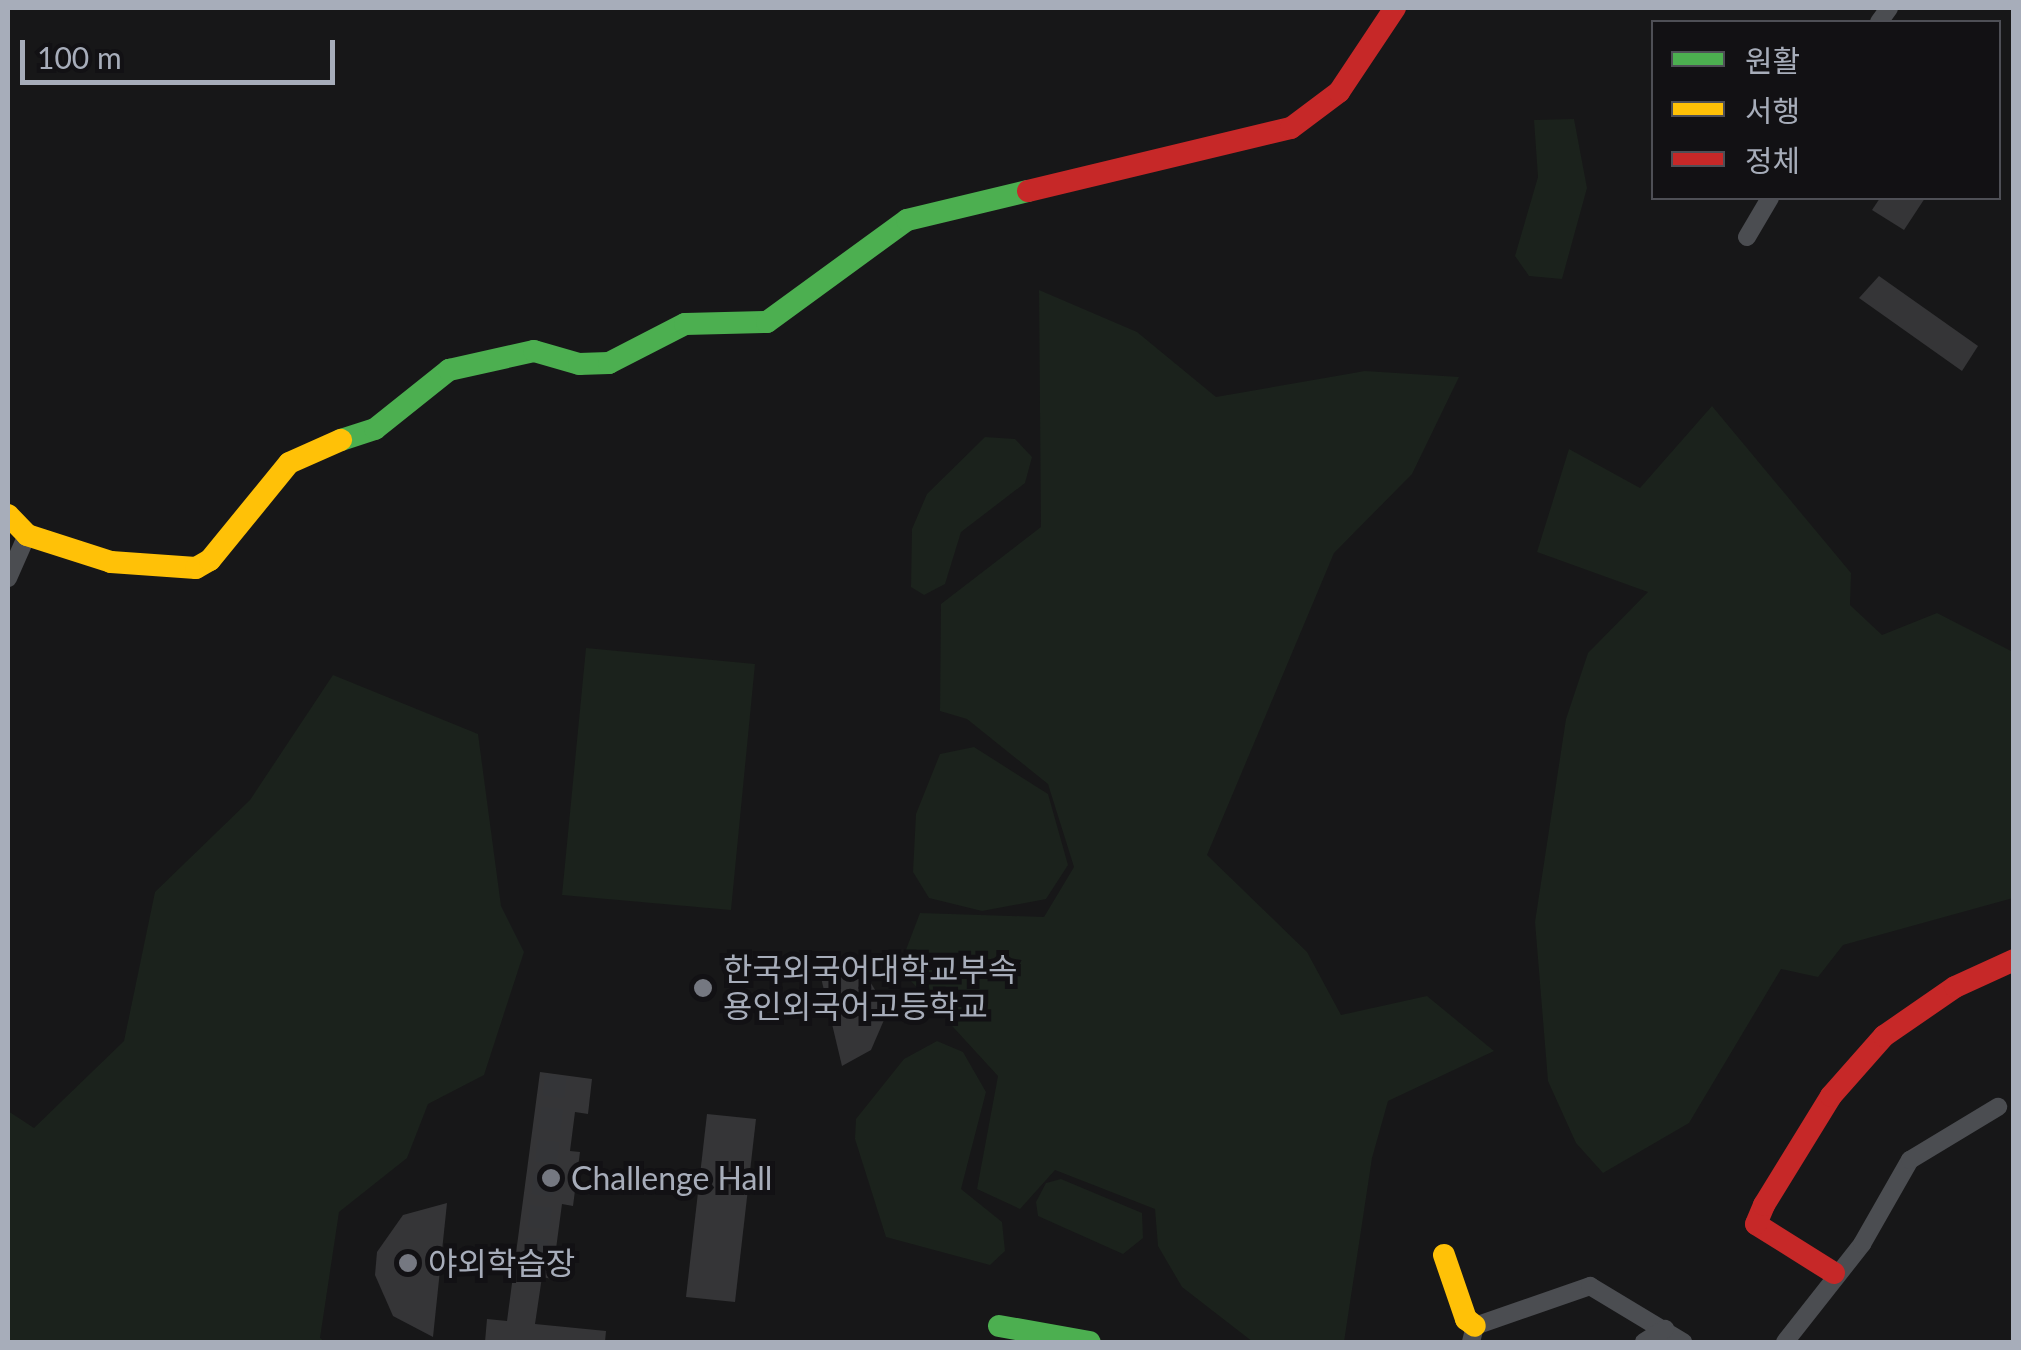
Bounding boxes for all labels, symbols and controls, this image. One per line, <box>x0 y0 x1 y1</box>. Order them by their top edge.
scale bar <box>25 20 340 82</box>
legend <box>1651 20 2001 200</box>
text: 100 m <box>37 39 122 75</box>
text: 원활 <box>1745 42 1800 78</box>
text: 서행 <box>1745 92 1800 128</box>
text: 정체 <box>1745 142 1800 178</box>
place label: 한국외국어대학교부속 용인외국어고등학교 <box>723 951 1017 1026</box>
marker: 한국외국어대학교부속 용인외국어고등학교 <box>692 977 714 999</box>
place label: Challenge Hall <box>571 1159 772 1197</box>
marker: Challenge Hall <box>540 1167 562 1189</box>
place label: 야외학습장 <box>428 1244 575 1282</box>
marker: 야외학습장 <box>397 1252 419 1274</box>

